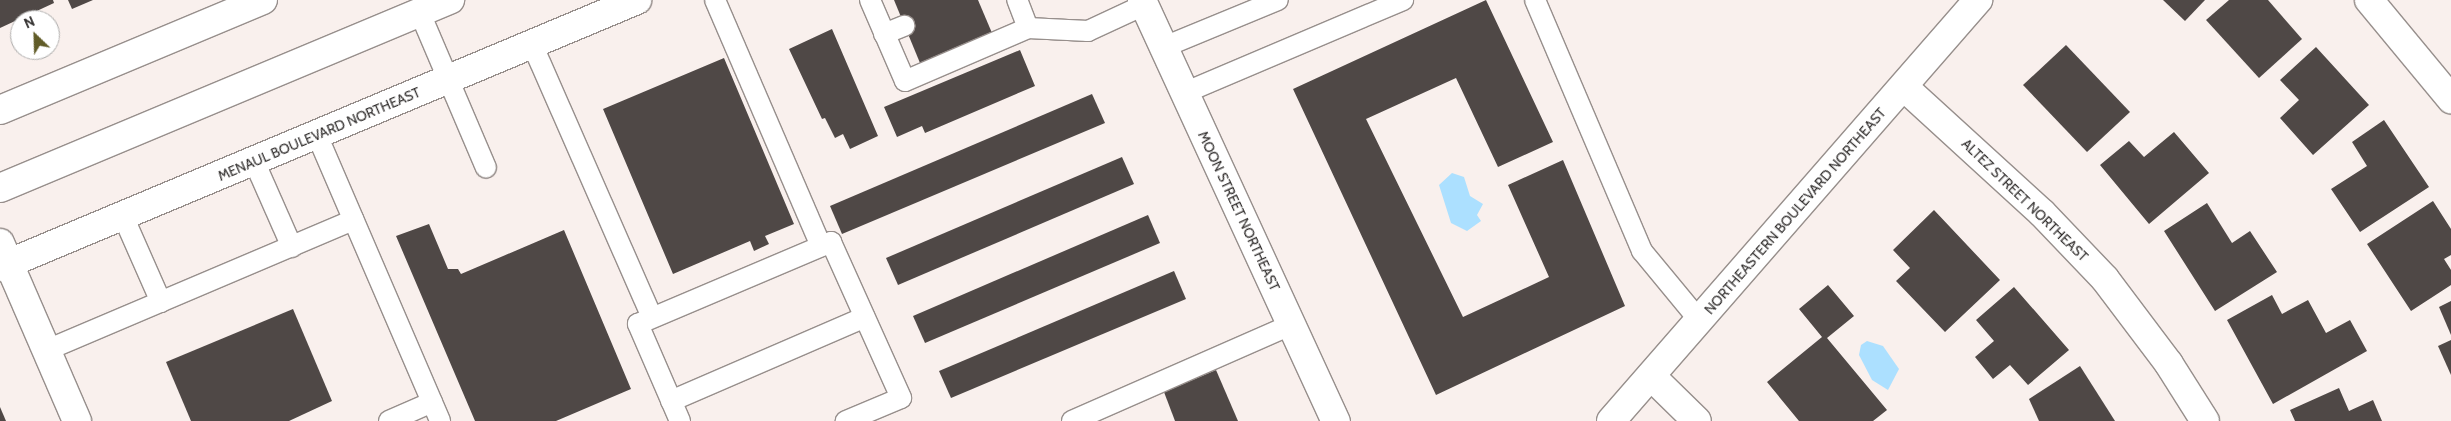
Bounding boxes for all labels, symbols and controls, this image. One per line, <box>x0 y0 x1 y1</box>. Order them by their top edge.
north arrow <box>10 10 60 60</box>
text: N <box>21 12 37 32</box>
street label: MENAUL BOULEVARD NORTHEAST <box>215 84 423 184</box>
street label: NORTHEASTERN BOULEVARD NORTHEAST <box>1701 104 1889 318</box>
street label: MOON STREET NORTHEAST <box>1195 128 1283 294</box>
street label: ALTEZ STREET NORTHEAST <box>1958 135 2092 265</box>

